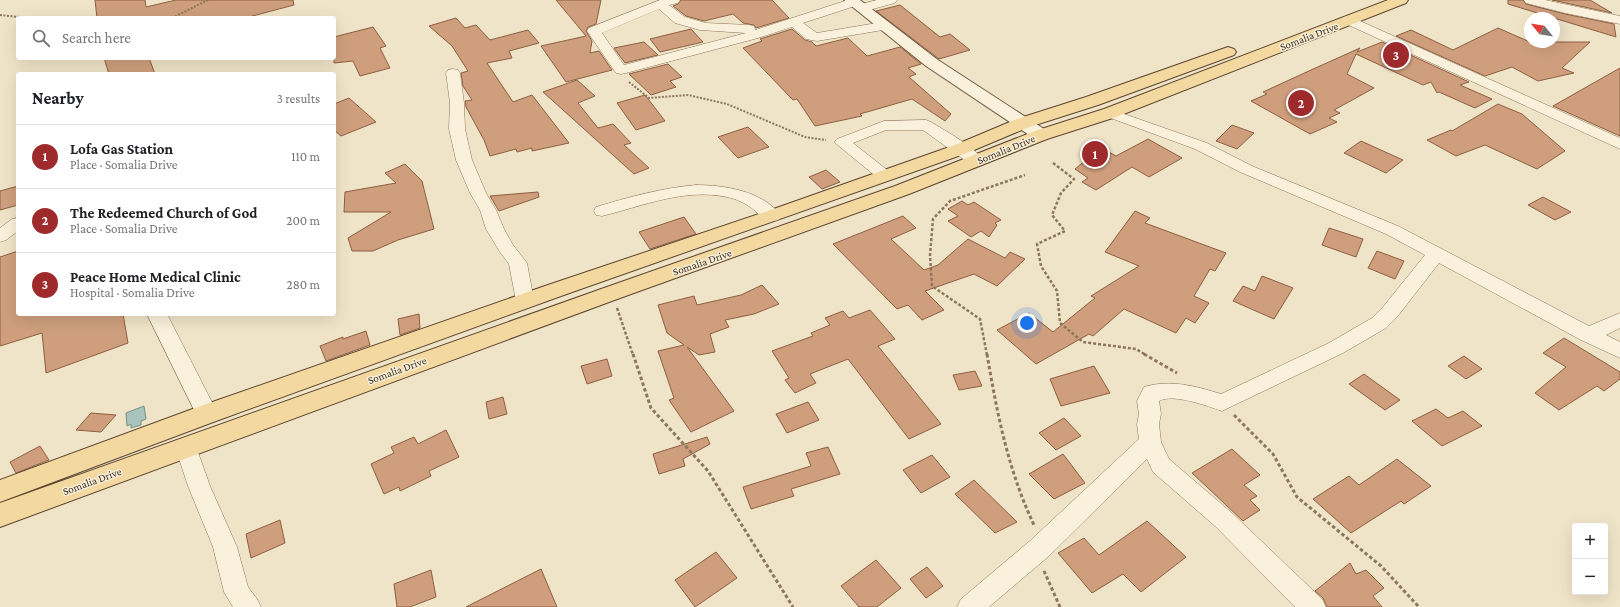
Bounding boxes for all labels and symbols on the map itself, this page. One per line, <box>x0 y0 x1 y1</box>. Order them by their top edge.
north arrow <box>1524 12 1560 48</box>
street label: Somalia Drive <box>1278 19 1340 53</box>
pin: 3 <box>1383 40 1409 70</box>
pin: 2 <box>1288 88 1314 118</box>
street label: Somalia Drive <box>975 132 1037 166</box>
pin: 1 <box>1082 139 1108 169</box>
street label: Somalia Drive <box>671 246 733 278</box>
your location <box>1017 313 1037 333</box>
street label: Somalia Drive <box>366 354 428 386</box>
street label: Somalia Drive <box>61 465 123 497</box>

